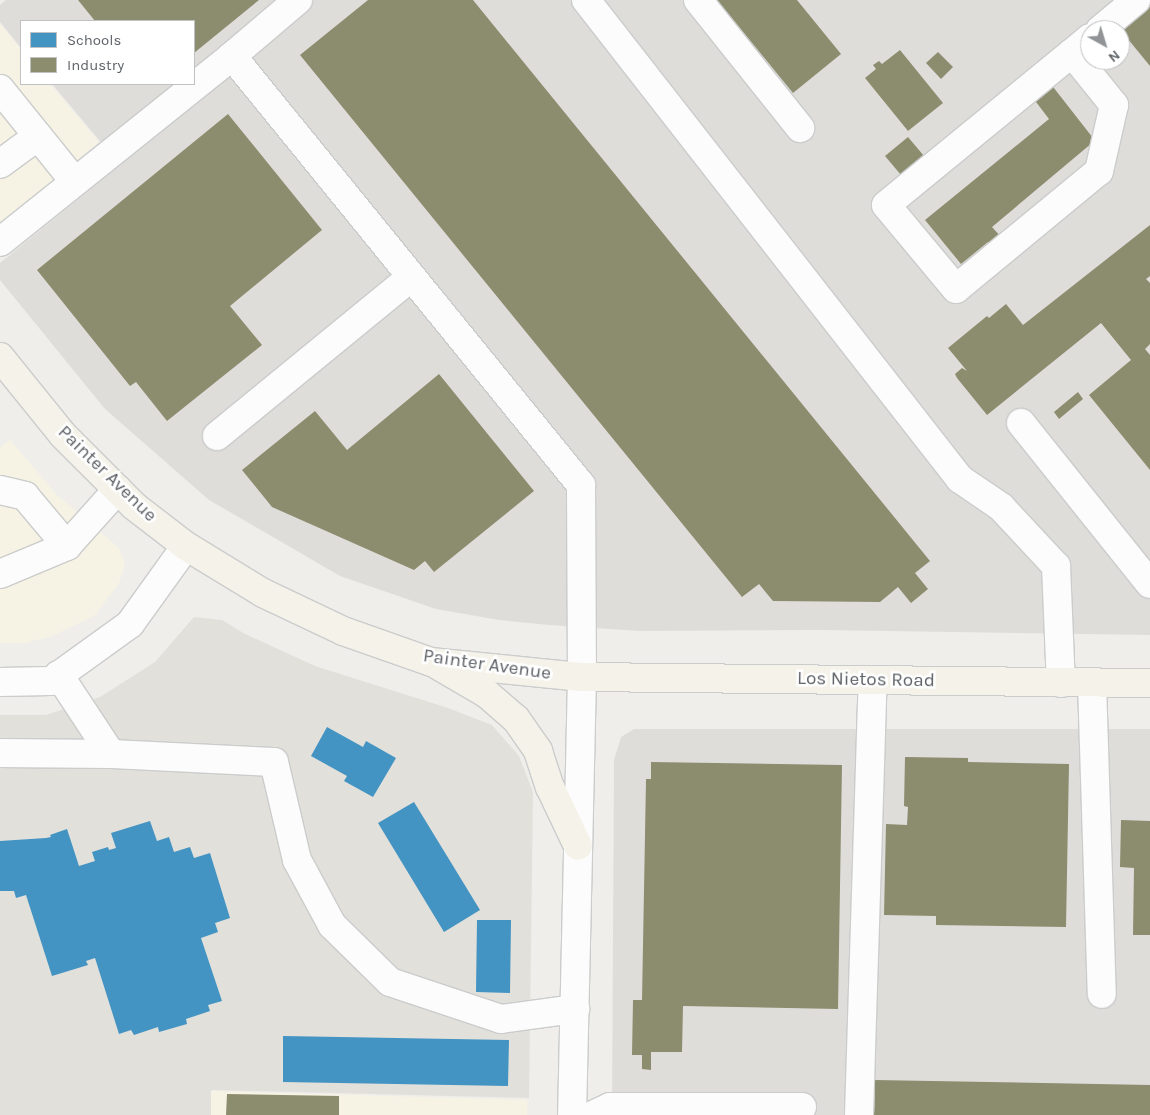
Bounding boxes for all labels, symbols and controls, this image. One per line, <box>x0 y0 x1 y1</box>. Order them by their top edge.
legend <box>20 20 195 85</box>
north arrow <box>1080 20 1130 70</box>
text: Schools <box>67 31 121 49</box>
text: N <box>1105 46 1123 66</box>
text: Industry <box>67 56 124 74</box>
street label: Painter Avenue <box>53 421 161 527</box>
street label: Painter Avenue <box>422 645 552 685</box>
street label: Los Nietos Road <box>797 667 935 693</box>

